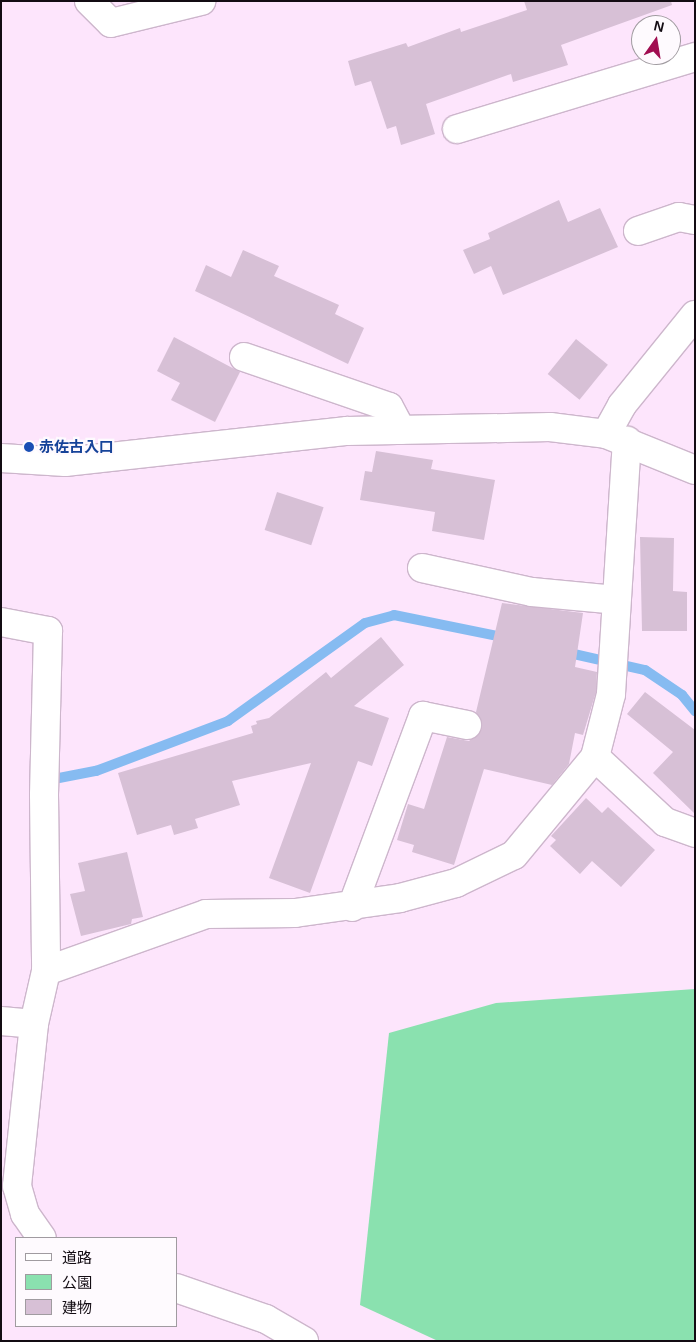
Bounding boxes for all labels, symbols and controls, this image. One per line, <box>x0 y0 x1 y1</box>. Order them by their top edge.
north arrow <box>631 15 681 65</box>
text: N <box>652 17 666 35</box>
place label: 赤佐古入口 <box>39 438 114 456</box>
marker: 赤佐古入口 <box>23 441 35 453</box>
legend <box>15 1237 178 1327</box>
text: 道路 <box>62 1249 92 1266</box>
text: 公園 <box>62 1274 92 1291</box>
text: 建物 <box>62 1299 92 1316</box>

